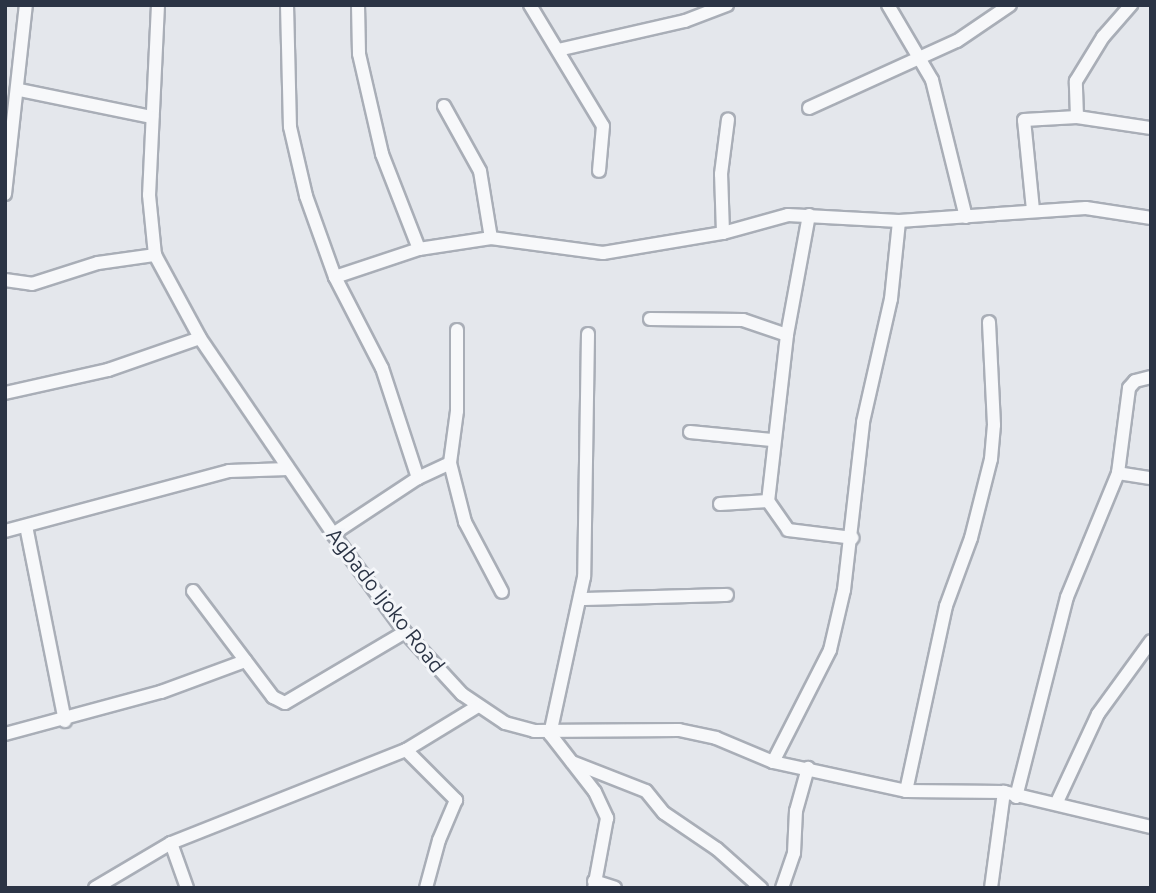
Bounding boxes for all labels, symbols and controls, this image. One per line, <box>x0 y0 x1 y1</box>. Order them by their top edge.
street label: Agbado Ijoko Road <box>322 523 450 677</box>

